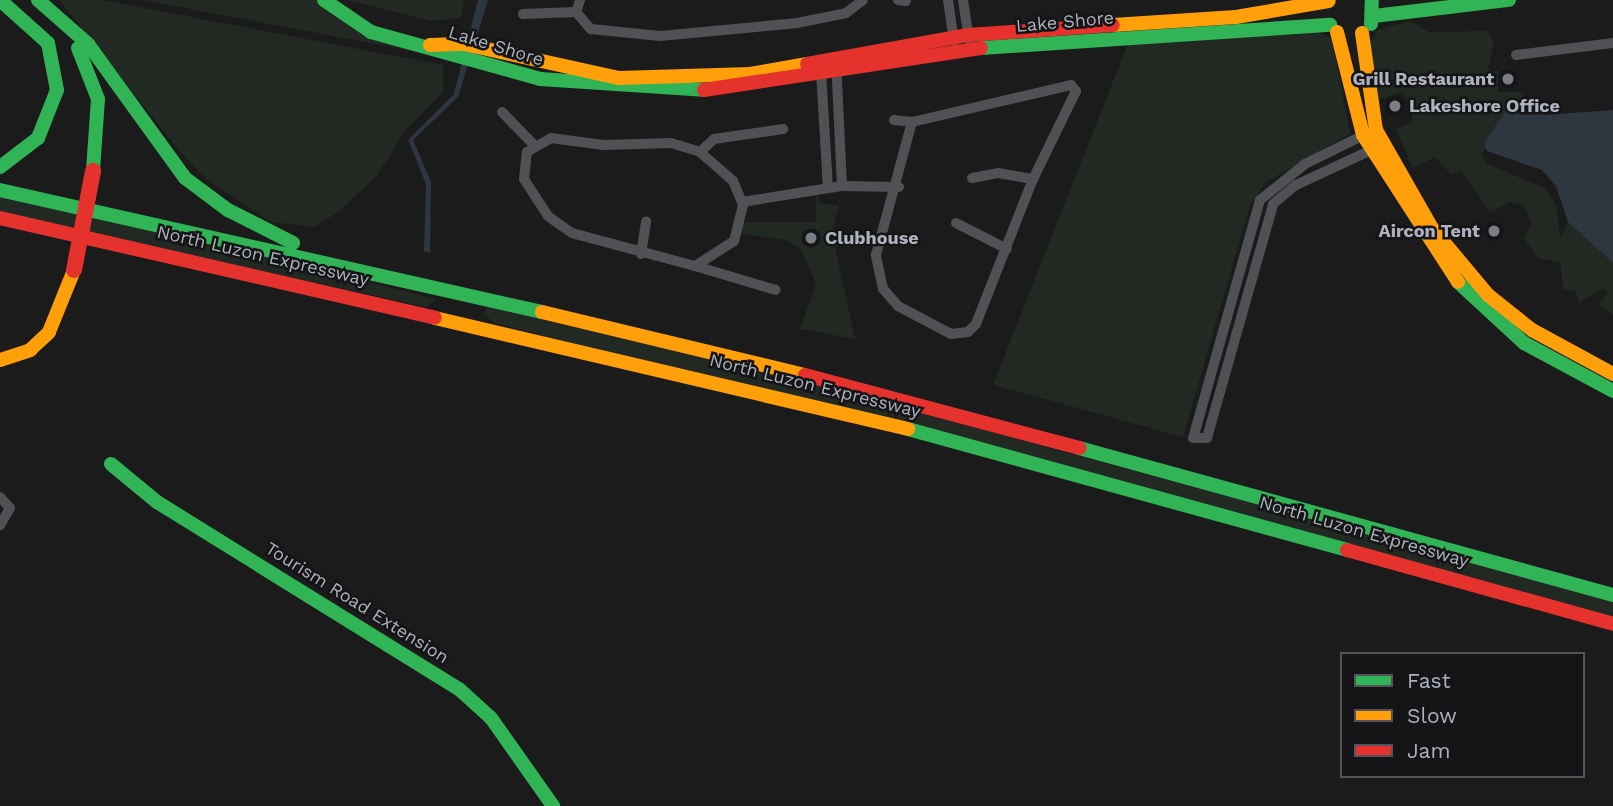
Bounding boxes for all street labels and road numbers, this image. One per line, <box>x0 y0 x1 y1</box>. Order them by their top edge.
street label: Lake Shore <box>1015 7 1115 37</box>
street label: Lake Shore <box>446 21 546 71</box>
street label: North Luzon Expressway <box>155 221 371 291</box>
street label: North Luzon Expressway <box>707 349 923 423</box>
street label: North Luzon Expressway <box>1257 492 1471 572</box>
street label: Tourism Road Extension <box>261 538 453 668</box>

